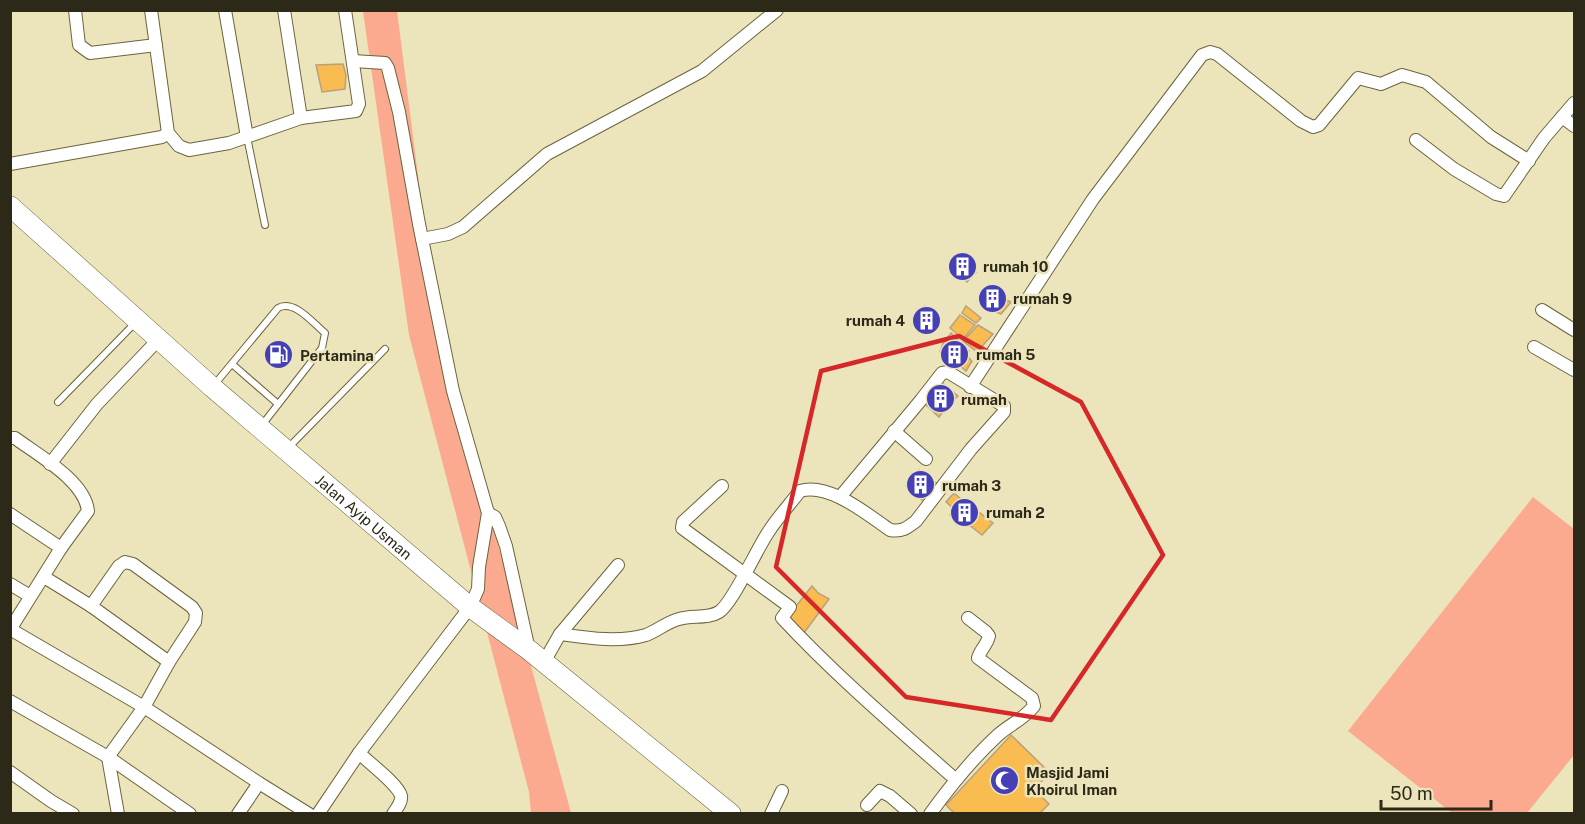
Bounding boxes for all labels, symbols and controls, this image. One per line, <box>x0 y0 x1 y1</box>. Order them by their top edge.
building icon: rumah 10 <box>946 250 978 282</box>
place label: rumah 10 <box>983 258 1049 275</box>
building icon: rumah 9 <box>976 282 1008 314</box>
place label: rumah 9 <box>1013 290 1072 307</box>
building icon: rumah 4 <box>910 304 942 336</box>
place label: rumah 4 <box>846 312 905 329</box>
building icon: rumah 5 <box>939 338 971 370</box>
fuel station icon: Pertamina <box>263 339 295 371</box>
place label: rumah 5 <box>976 346 1035 363</box>
place label: Pertamina <box>300 347 374 364</box>
building icon: rumah <box>924 383 956 415</box>
place label: rumah <box>961 391 1007 408</box>
building icon: rumah 3 <box>905 469 937 501</box>
street label: Jalan Ayip Usman <box>312 471 416 562</box>
place label: rumah 3 <box>942 477 1001 494</box>
building icon: rumah 2 <box>949 496 981 528</box>
place label: rumah 2 <box>986 504 1045 521</box>
place label: Masjid Jami Khoirul Iman <box>1026 764 1117 798</box>
mosque icon: Masjid Jami Khoirul Iman <box>989 765 1021 797</box>
scale bar <box>1381 773 1490 811</box>
text: 50 m <box>1390 783 1433 804</box>

